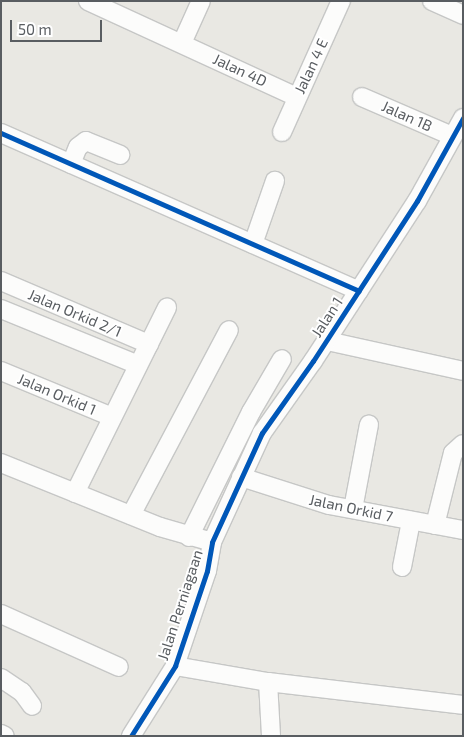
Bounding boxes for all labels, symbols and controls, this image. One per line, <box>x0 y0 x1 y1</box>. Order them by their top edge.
scale bar <box>12 10 105 42</box>
text: 50 m <box>18 20 52 38</box>
street label: Jalan 4 E <box>290 35 332 97</box>
street label: Jalan 4D <box>210 50 270 90</box>
street label: Jalan 1B <box>379 97 435 135</box>
street label: Jalan Orkid 2/1 <box>26 285 124 341</box>
street label: Jalan 1 <box>307 294 347 340</box>
street label: Jalan Orkid 1 <box>15 369 99 419</box>
street label: Jalan Orkid 7 <box>308 490 394 526</box>
street label: Jalan Perniagaan <box>154 548 206 662</box>

